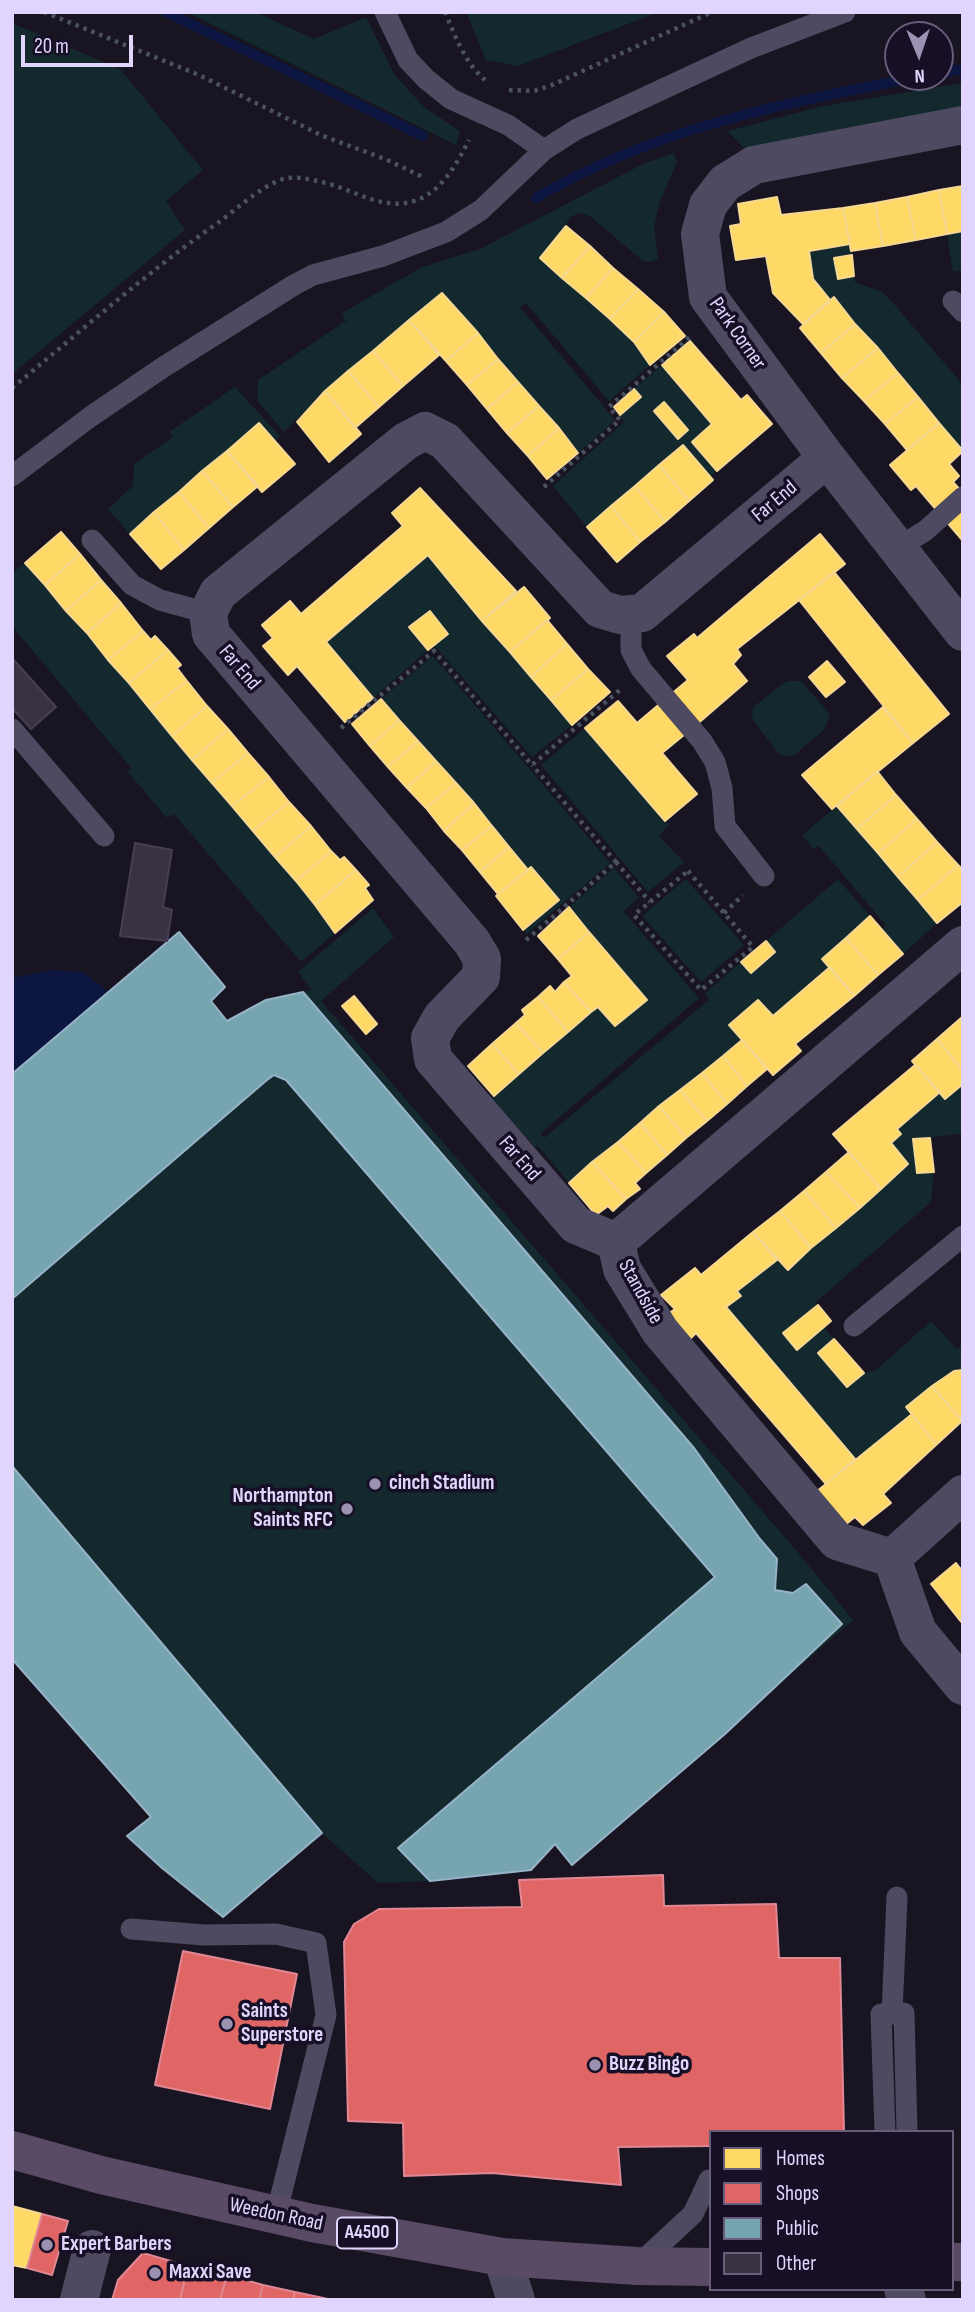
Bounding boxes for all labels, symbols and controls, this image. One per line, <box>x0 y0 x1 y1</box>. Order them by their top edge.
scale bar <box>24 21 136 65</box>
north arrow <box>884 21 954 91</box>
text: 20 m <box>34 34 69 59</box>
text: N <box>914 64 925 87</box>
street label: Park Corner <box>703 293 771 375</box>
street label: Far End <box>747 476 803 528</box>
street label: Far End <box>213 640 265 696</box>
street label: Far End <box>493 1131 545 1187</box>
street label: Standside <box>612 1255 668 1329</box>
place label: cinch Stadium <box>389 1471 494 1497</box>
marker: cinch Stadium <box>367 1476 383 1492</box>
place label: Northampton Saints RFC <box>233 1484 333 1534</box>
marker: Northampton Saints RFC <box>339 1501 355 1517</box>
place label: Saints Superstore <box>241 1999 323 2049</box>
marker: Saints Superstore <box>219 2016 235 2032</box>
place label: Buzz Bingo <box>609 2052 689 2078</box>
marker: Buzz Bingo <box>587 2057 603 2073</box>
legend <box>709 2130 954 2291</box>
text: Homes <box>776 2146 825 2171</box>
text: Shops <box>776 2181 819 2206</box>
street label: Weedon Road <box>227 2193 325 2237</box>
text: Public <box>776 2216 819 2241</box>
road number: A4500 <box>337 2218 397 2248</box>
place label: Expert Barbers <box>61 2232 172 2258</box>
marker: Expert Barbers <box>39 2237 55 2253</box>
text: Other <box>776 2251 816 2276</box>
place label: Maxxi Save <box>169 2260 251 2286</box>
marker: Maxxi Save <box>147 2265 163 2281</box>

